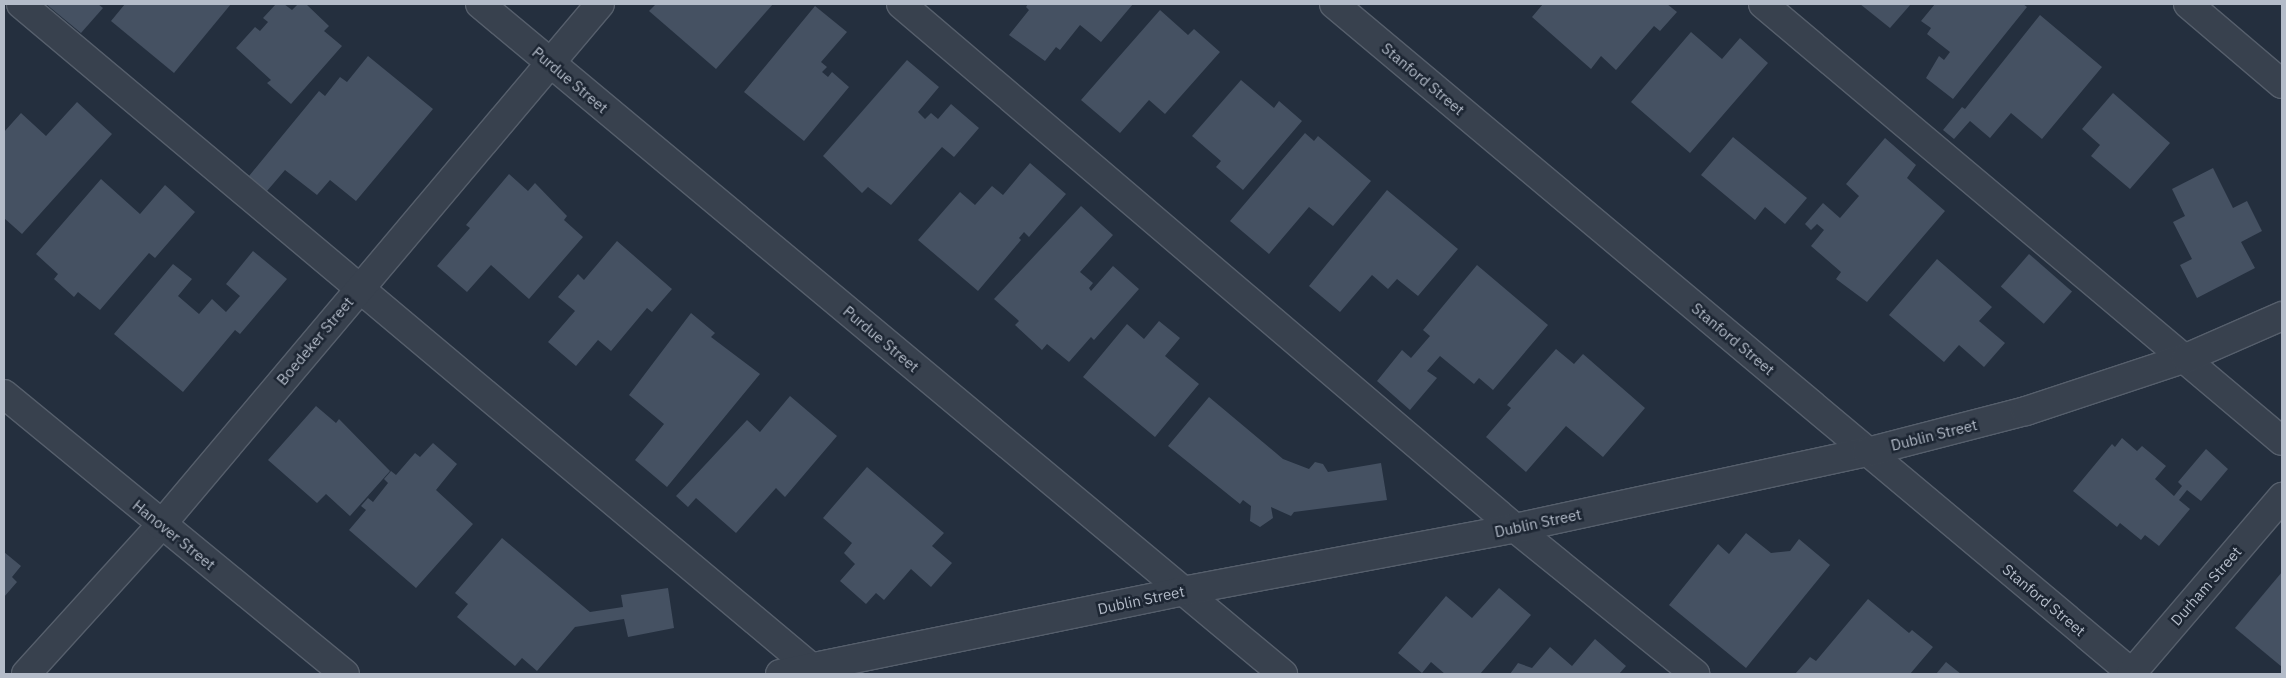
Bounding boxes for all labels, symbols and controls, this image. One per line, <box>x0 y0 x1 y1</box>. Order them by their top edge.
street label: Stanford Street <box>1378 39 1468 119</box>
street label: Purdue Street <box>529 43 611 117</box>
street label: Boedeker Street <box>273 293 357 389</box>
street label: Stanford Street <box>1688 299 1778 379</box>
street label: Purdue Street <box>840 302 922 376</box>
street label: Dublin Street <box>1889 416 1979 454</box>
street label: Hanover Street <box>129 496 219 574</box>
street label: Dublin Street <box>1493 505 1583 541</box>
street label: Durham Street <box>2167 543 2245 629</box>
street label: Stanford Street <box>1999 560 2089 640</box>
street label: Dublin Street <box>1096 582 1186 618</box>

